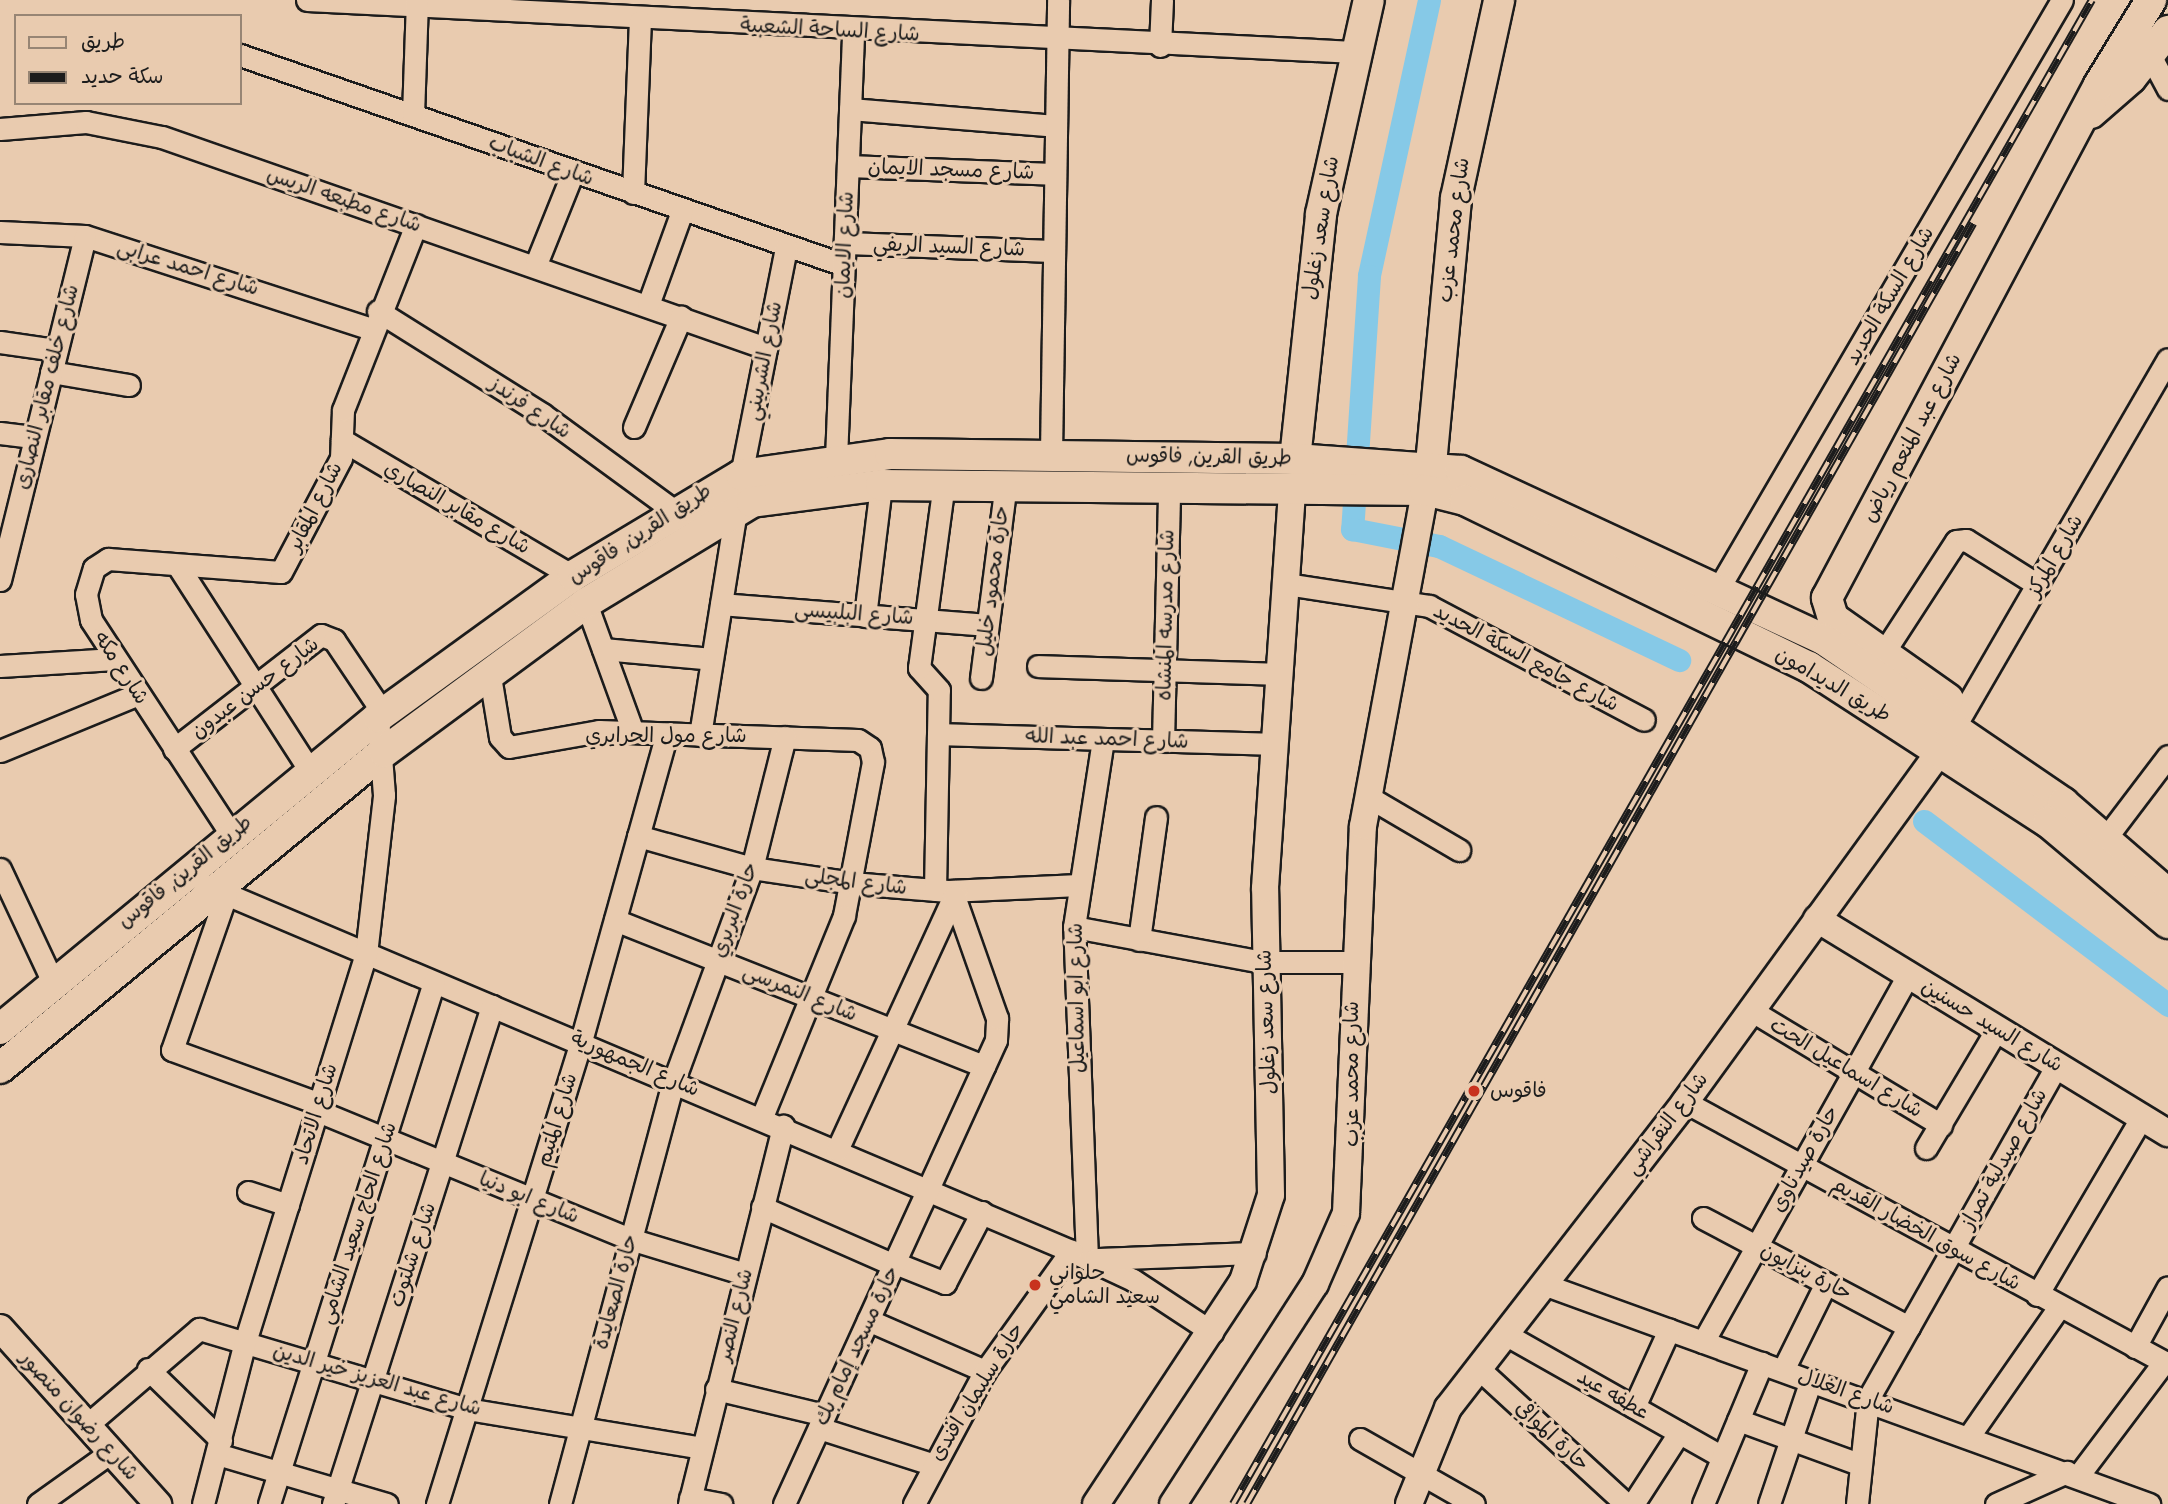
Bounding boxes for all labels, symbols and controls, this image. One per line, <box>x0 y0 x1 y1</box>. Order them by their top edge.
street label: شارع الساحة الشعبية <box>740 13 920 47</box>
legend <box>14 14 242 105</box>
text: طريق <box>81 28 125 56</box>
text: سكة حديد <box>81 63 164 91</box>
street label: شارع الشباب <box>485 130 597 192</box>
street label: شارع مسجد الايمان <box>867 154 1035 186</box>
street label: شارع سعد زغلول <box>1297 154 1345 302</box>
street label: شارع محمد عزب <box>1433 156 1475 304</box>
street label: شارع مطبعه الريس <box>263 162 425 238</box>
street label: شارع الايمان <box>831 191 859 299</box>
street label: شارع السكة الحديد <box>1840 222 1940 370</box>
street label: شارع السيد الريفي <box>873 232 1025 262</box>
street label: شارع احمد عرابى <box>114 234 262 302</box>
street label: شارع خلف مقابر النصارى <box>9 282 85 492</box>
street label: شارع الشربيني <box>740 299 788 423</box>
street label: شارع عبد المنعم رياض <box>1857 349 1967 527</box>
street label: شارع فرندز <box>484 371 576 445</box>
street label: طريق القرين, فاقوس <box>1126 443 1292 471</box>
street label: شارع مقابر النصاري <box>379 456 535 560</box>
street label: شارع المقابر <box>282 458 348 556</box>
street label: طريق القرين, فاقوس <box>564 478 716 590</box>
street label: حارة محمود خليل <box>971 504 1015 658</box>
street label: شارع المركز <box>2021 510 2089 602</box>
street label: شارع مدرسه المنشاه <box>1152 529 1180 701</box>
street label: شارع البلبيسى <box>793 597 915 631</box>
street label: شارع جامع السكة الحديد <box>1429 598 1623 718</box>
street label: شارع مكه <box>88 627 154 709</box>
street label: شارع حسن عبدون <box>186 632 324 744</box>
street label: طريق الديدامون <box>1771 642 1895 728</box>
street label: شارع مول الحرايري <box>585 723 747 749</box>
street label: شارع احمد عبد الله <box>1025 724 1189 754</box>
street label: طريق القرين, فاقوس <box>113 810 257 934</box>
street label: حارة البربري <box>706 859 764 961</box>
street label: شارع المجلى <box>803 863 909 901</box>
street label: شارع ابو اسماعيل <box>1063 923 1091 1073</box>
street label: شارع سعد زغلول <box>1252 949 1282 1095</box>
street label: شارع النمرسى <box>739 959 861 1027</box>
street label: شارع السيد حسنين <box>1917 974 2067 1078</box>
street label: شارع محمد عزب <box>1339 1001 1365 1147</box>
street label: شارع اسماعيل الحت <box>1765 1012 1927 1124</box>
street label: شارع الجمهورية <box>567 1026 703 1102</box>
street label: شارع الاتحاد <box>289 1060 343 1168</box>
street label: شارع النقراشي <box>1620 1068 1714 1180</box>
street label: شارع المتيم <box>531 1070 583 1170</box>
place label: فاقوس <box>1490 1078 1547 1104</box>
marker: فاقوس <box>1464 1081 1484 1101</box>
street label: شارع صيدلية تمراز <box>1955 1084 2053 1234</box>
street label: حارة صيدناوى <box>1765 1101 1845 1217</box>
street label: شارع الحاج سعيد الشامي <box>313 1119 403 1327</box>
street label: شارع ابو دنيا <box>475 1166 583 1230</box>
street label: شارع سوق الخضار القديم <box>1827 1172 2025 1296</box>
street label: شارع شلتوت <box>384 1199 442 1311</box>
street label: حارة الصعايدة <box>589 1232 643 1352</box>
street label: حارة بنزايون <box>1756 1237 1856 1307</box>
place label: حلواني سعيد الشامي <box>1049 1260 1160 1310</box>
street label: حارة مسجد إمام بك <box>809 1262 905 1430</box>
street label: شارع النصر <box>711 1266 759 1364</box>
marker: حلواني سعيد الشامي <box>1027 1277 1043 1293</box>
street label: حارة سليمان افندى <box>924 1318 1030 1466</box>
street label: شارع عبد العزيز خير الدين <box>270 1338 484 1422</box>
street label: شارع رضوان منصور <box>14 1346 144 1486</box>
street label: عطفه عيد <box>1572 1364 1654 1426</box>
street label: شارع الغلال <box>1794 1364 1898 1420</box>
street label: حارة الموافي <box>1510 1395 1594 1477</box>

